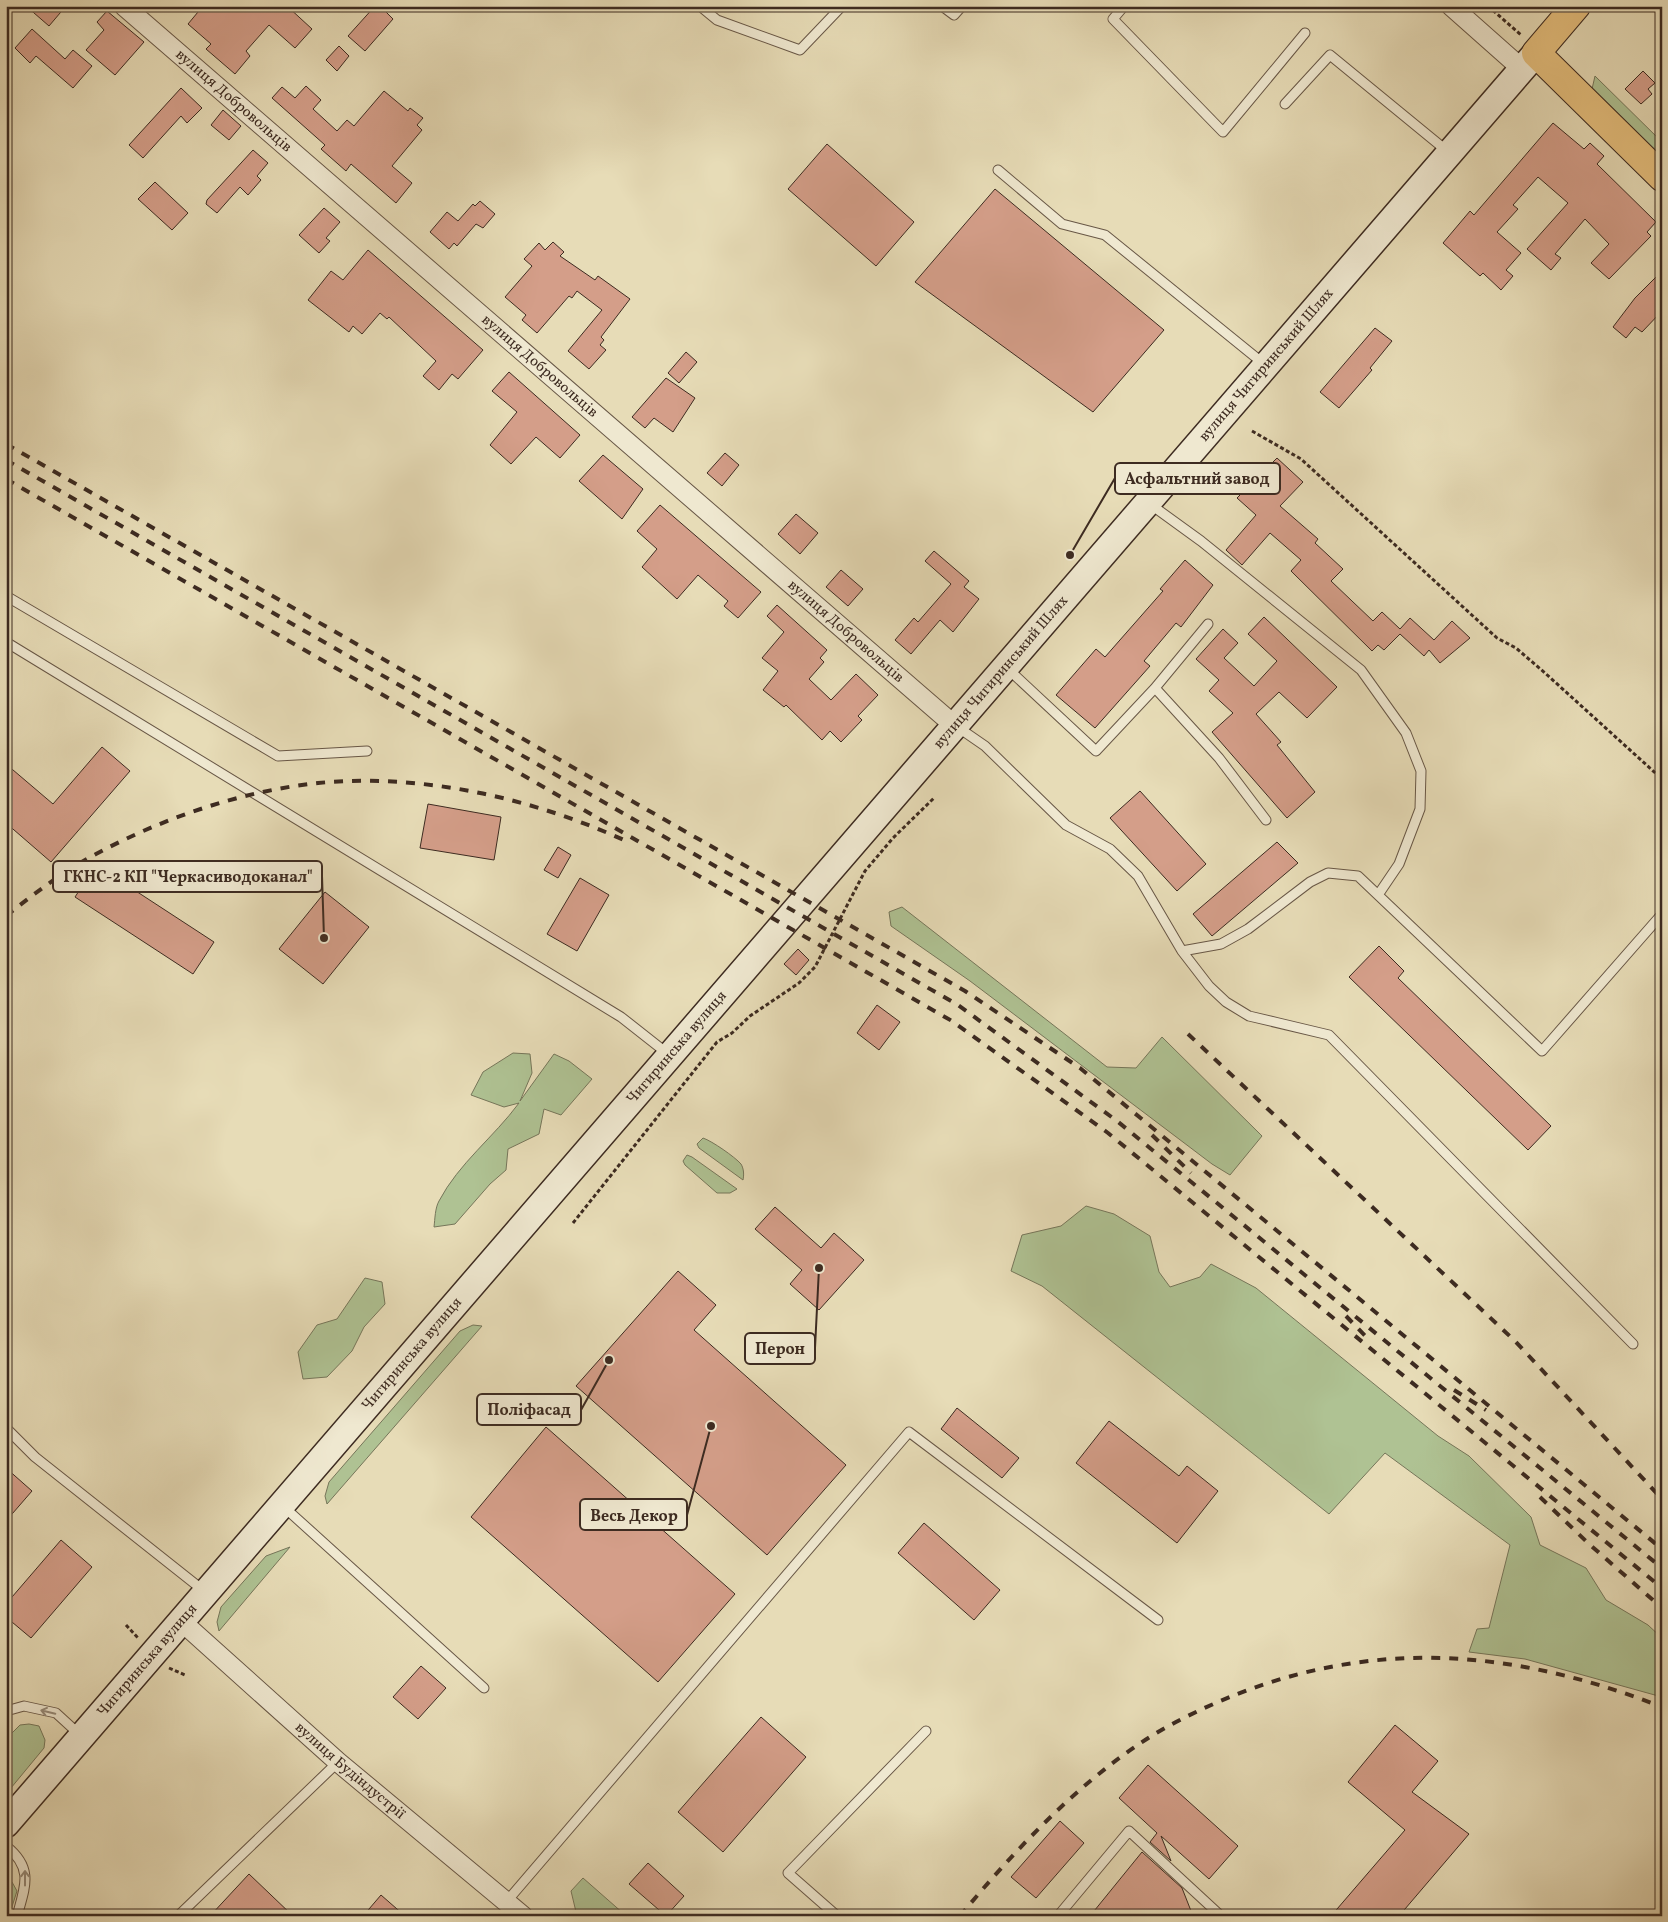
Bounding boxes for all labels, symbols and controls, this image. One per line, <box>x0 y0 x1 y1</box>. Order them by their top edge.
street label: вулиця Добровольців <box>171 45 296 157</box>
street label: вулиця Чигиринський Шлях <box>1194 284 1339 446</box>
street label: вулиця Добровольців <box>477 310 603 423</box>
callout: Асфальтний завод <box>1115 463 1280 494</box>
text: Асфальтний завод <box>1124 469 1270 491</box>
street label: вулиця Добровольців <box>783 575 909 688</box>
street label: вулиця Чигиринський Шлях <box>929 591 1073 754</box>
callout: ГКНС-2 КП "Черкасиводоканал" <box>53 861 322 892</box>
text: ГКНС-2 КП "Черкасиводоканал" <box>63 867 313 889</box>
street label: Чигиринська вулиця <box>622 986 732 1109</box>
street label: Чигиринська вулиця <box>357 1293 467 1415</box>
callout: Перон <box>745 1333 815 1364</box>
text: Перон <box>755 1339 805 1361</box>
callout: Поліфасад <box>477 1394 581 1425</box>
text: Поліфасад <box>487 1400 571 1422</box>
callout: Весь Декор <box>580 1499 687 1530</box>
text: Весь Декор <box>590 1506 678 1528</box>
street label: Чигиринська вулиця <box>92 1599 202 1722</box>
one-way arrow <box>41 1706 57 1716</box>
street label: вулиця Будіндустрії <box>290 1718 410 1825</box>
one-way arrow <box>20 1870 30 1886</box>

